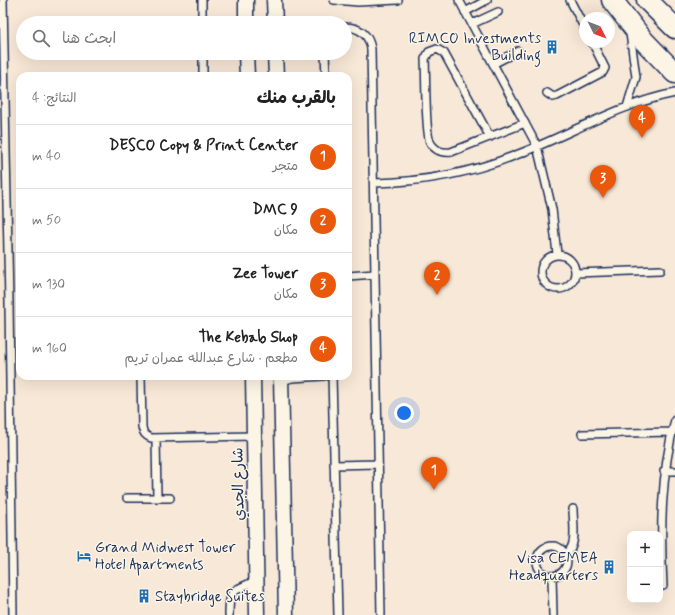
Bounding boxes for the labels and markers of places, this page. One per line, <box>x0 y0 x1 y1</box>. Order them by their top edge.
place label: RIMCO Investments Building <box>409 29 541 67</box>
building icon: RIMCO Investments Building <box>544 39 560 55</box>
pin: 4 <box>629 105 655 138</box>
pin: 3 <box>590 165 616 198</box>
pin: 2 <box>424 262 450 295</box>
pin: 1 <box>421 457 447 490</box>
place label: Grand Midwest Tower Hotel Apartments <box>95 538 235 576</box>
hotel icon: Grand Midwest Tower Hotel Apartments <box>76 548 92 564</box>
place label: Visa CEMEA Headquarters <box>509 549 598 586</box>
building icon: Visa CEMEA Headquarters <box>601 559 617 575</box>
place label: Staybridge Suites <box>155 587 265 607</box>
building icon: Staybridge Suites <box>136 588 152 604</box>

